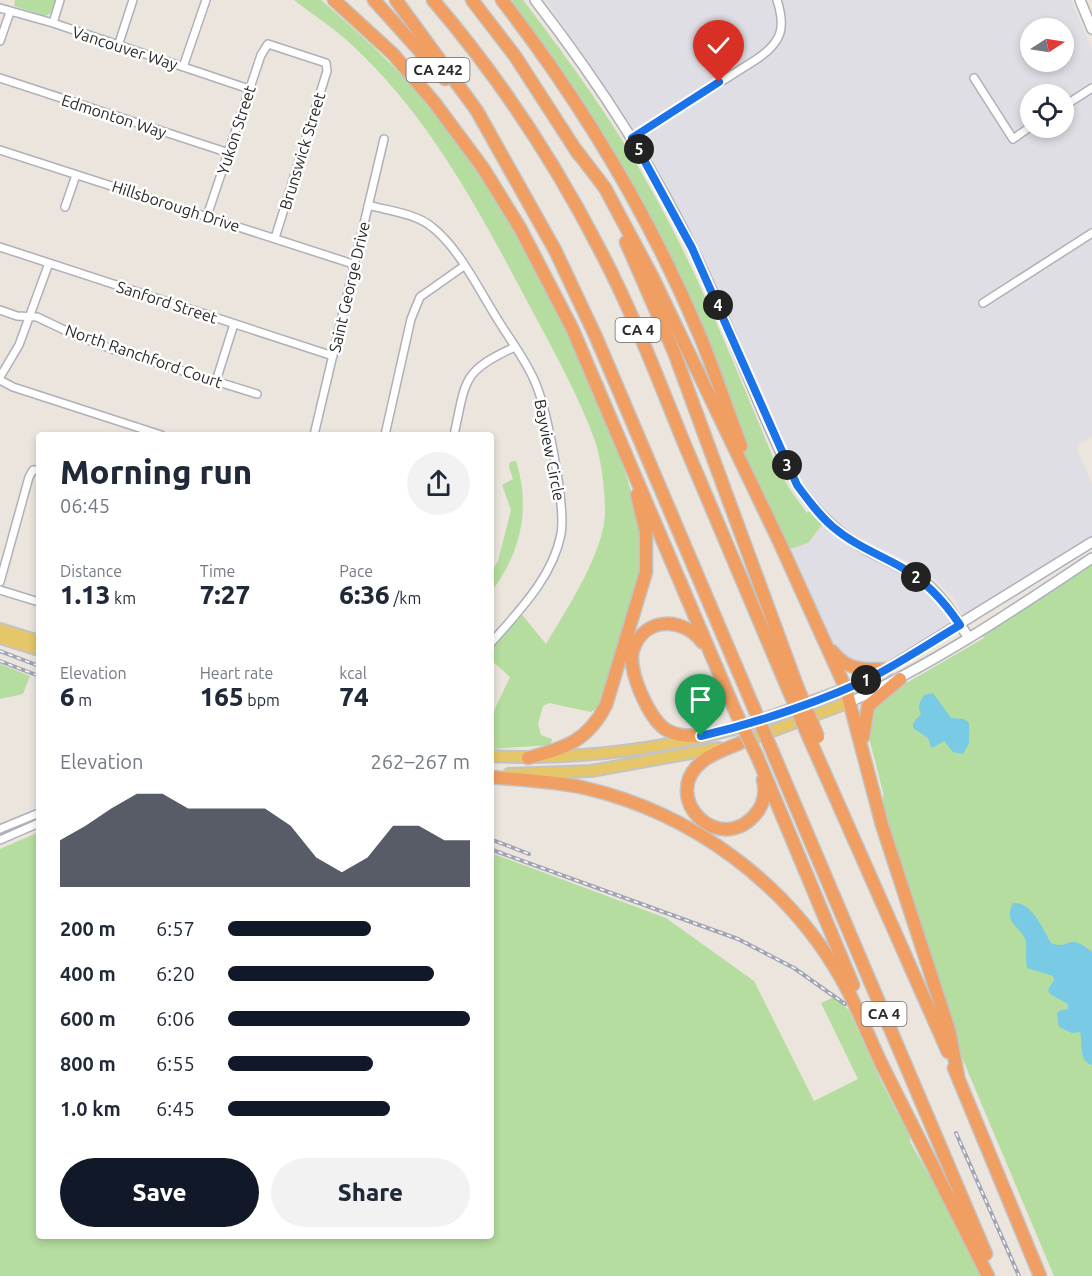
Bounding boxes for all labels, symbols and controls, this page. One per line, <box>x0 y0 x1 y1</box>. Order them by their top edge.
north arrow <box>1020 18 1074 72</box>
map controls <box>1020 18 1074 138</box>
pin <box>693 20 744 82</box>
street label: Vancouver Way <box>70 22 180 74</box>
icon: check <box>702 29 735 62</box>
road number: CA 242 <box>406 58 470 82</box>
street label: Yukon Street <box>213 83 259 177</box>
button: locate <box>1020 84 1074 138</box>
street label: Brunswick Street <box>276 90 329 212</box>
street label: Edmonton Way <box>59 91 169 142</box>
pin: 5 <box>624 134 654 164</box>
text: 5 <box>634 140 644 158</box>
street label: Hillsborough Drive <box>110 177 242 235</box>
street label: Saint George Drive <box>325 220 373 354</box>
street label: Sanford Street <box>114 277 220 327</box>
pin: 4 <box>703 290 733 320</box>
text: 4 <box>713 296 723 314</box>
road number: CA 4 <box>616 318 660 342</box>
street label: North Ranchford Court <box>63 321 226 392</box>
street label: Bayview Circle <box>531 398 569 502</box>
pin: 3 <box>772 450 802 480</box>
button: share <box>407 452 470 515</box>
text: Morning run <box>60 453 252 490</box>
text: 3 <box>782 456 792 474</box>
text: 06:45 <box>60 494 110 517</box>
text: Distance <box>60 562 122 580</box>
text: Time <box>200 562 235 580</box>
text: Pace <box>339 562 373 580</box>
pin: 2 <box>901 562 931 592</box>
text: 2 <box>911 568 921 586</box>
text: 1.13 <box>60 580 110 609</box>
text: 7:27 <box>200 580 250 609</box>
text: 6:36 <box>339 580 390 609</box>
text: km <box>110 589 136 607</box>
text: /km <box>390 589 421 607</box>
text: Elevation <box>60 664 127 682</box>
text: Heart rate <box>200 664 273 682</box>
text: kcal <box>339 664 367 682</box>
pin: 1 <box>851 665 881 695</box>
text: 1 <box>861 671 871 689</box>
pin <box>675 674 726 736</box>
text: 6 <box>60 682 75 711</box>
text: 165 <box>200 682 244 711</box>
text: 74 <box>339 682 369 711</box>
icon: arrive <box>684 683 717 716</box>
text: m <box>75 691 92 709</box>
text: bpm <box>244 691 280 709</box>
text: Elevation <box>60 750 143 773</box>
text: 262–267 m <box>371 750 470 773</box>
text: 200 m <box>60 917 116 940</box>
text: 6:57 <box>156 917 195 940</box>
text: 400 m <box>60 962 116 985</box>
text: 6:20 <box>156 962 195 985</box>
road number: CA 4 <box>862 1002 906 1026</box>
text: 600 m <box>60 1007 116 1030</box>
text: 6:06 <box>156 1007 195 1030</box>
text: 800 m <box>60 1052 116 1075</box>
text: 6:55 <box>156 1052 195 1075</box>
text: 1.0 km <box>60 1097 121 1120</box>
text: 6:45 <box>156 1097 195 1120</box>
button: Save <box>60 1158 259 1227</box>
button: Share <box>271 1158 470 1227</box>

